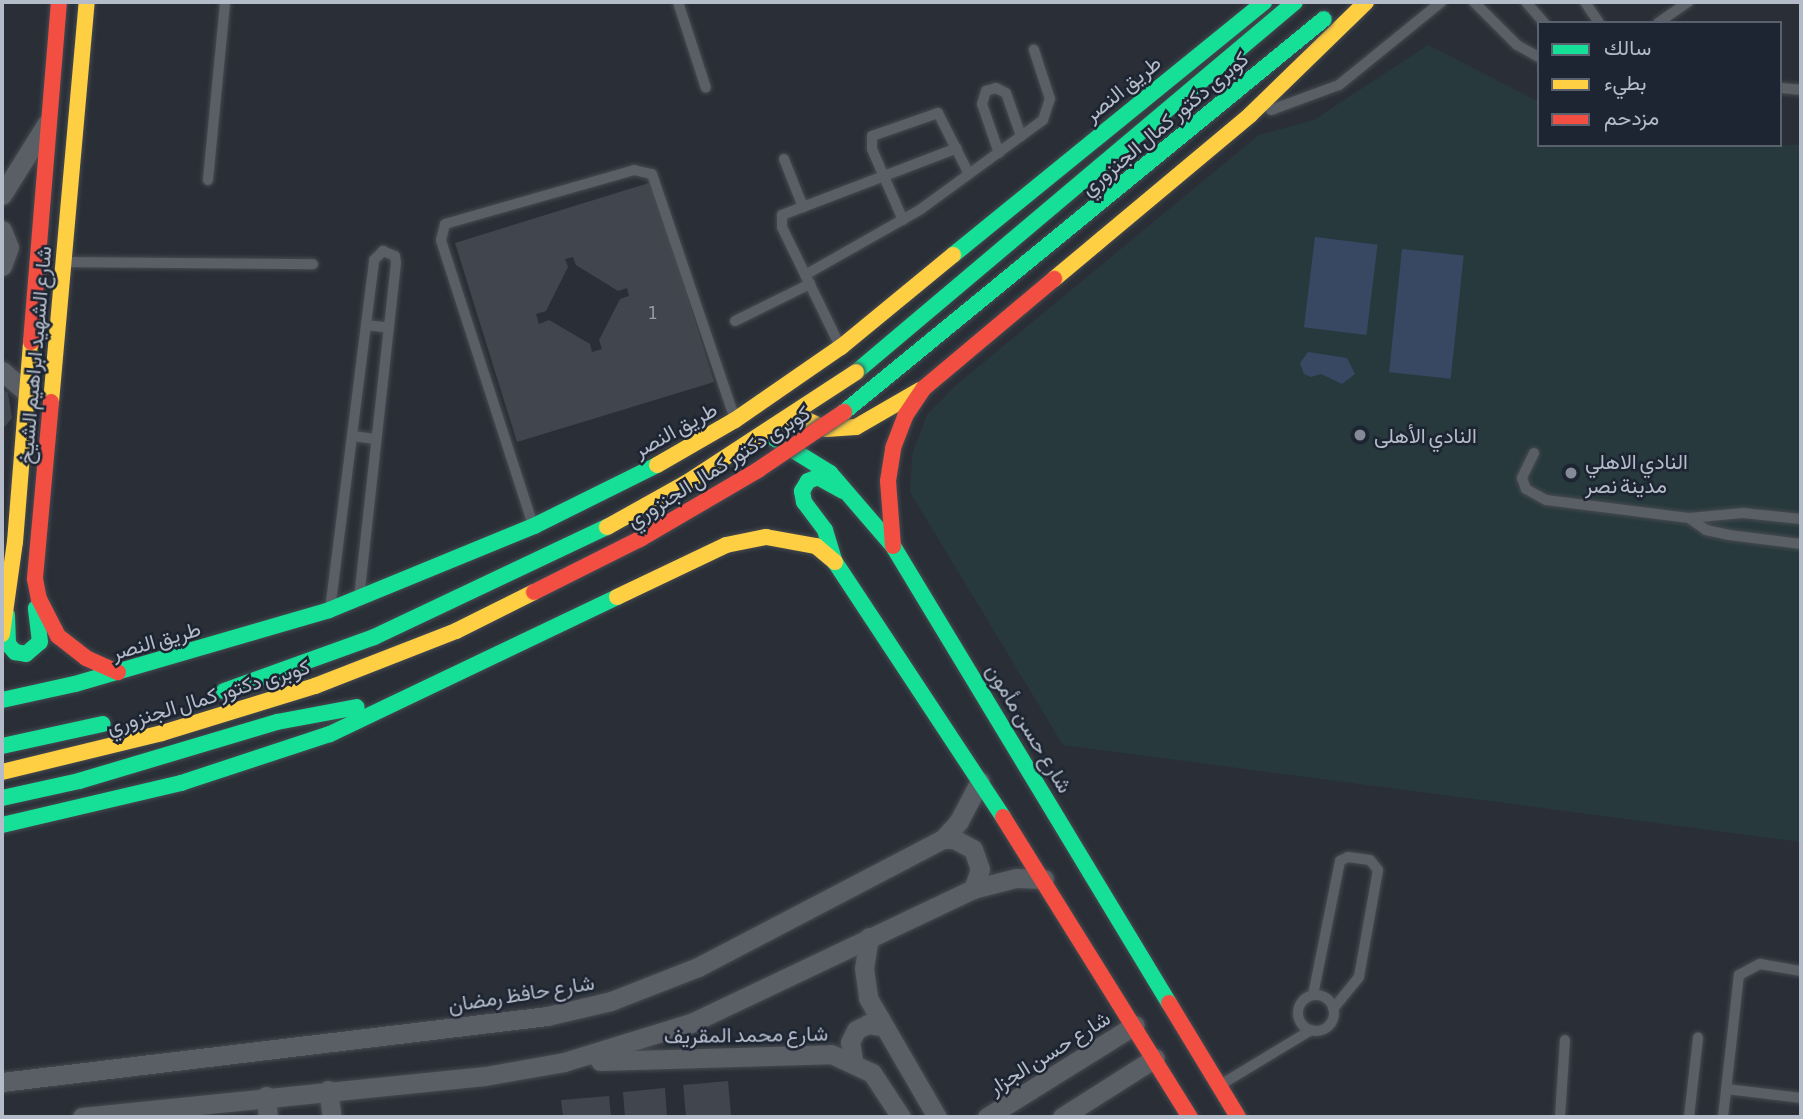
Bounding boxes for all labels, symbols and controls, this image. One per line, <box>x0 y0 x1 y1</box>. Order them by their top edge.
legend <box>1537 21 1782 147</box>
text: سالك <box>1604 35 1651 59</box>
street label: كوبرى دكتور كمال الجنزوري <box>1075 45 1253 201</box>
street label: طريق النصر <box>1078 49 1166 127</box>
text: بطيء <box>1604 70 1647 94</box>
text: مزدحم <box>1604 105 1659 129</box>
street label: شارع الشهيد ابراهيم الشيخ <box>12 245 56 465</box>
house number: 1 <box>649 302 657 324</box>
street label: طريق النصر <box>629 396 721 462</box>
street label: كوبرى دكتور كمال الجنزوري <box>622 399 814 533</box>
place label: النادي الأهلى <box>1374 422 1477 448</box>
marker: النادي الأهلى <box>1352 427 1368 443</box>
place label: النادي الاهلي مدينة نصر <box>1585 448 1688 498</box>
marker: النادي الاهلي مدينة نصر <box>1563 465 1579 481</box>
street label: طريق النصر <box>109 615 203 665</box>
street label: كوبرى دكتور كمال الجنزوري <box>103 653 313 739</box>
street label: شارع حسن مأمون <box>982 659 1078 797</box>
street label: شارع حافظ رمضان <box>446 969 596 1017</box>
street label: شارع حسن الجزار <box>983 1005 1115 1099</box>
street label: شارع محمد المقريف <box>664 1020 828 1048</box>

